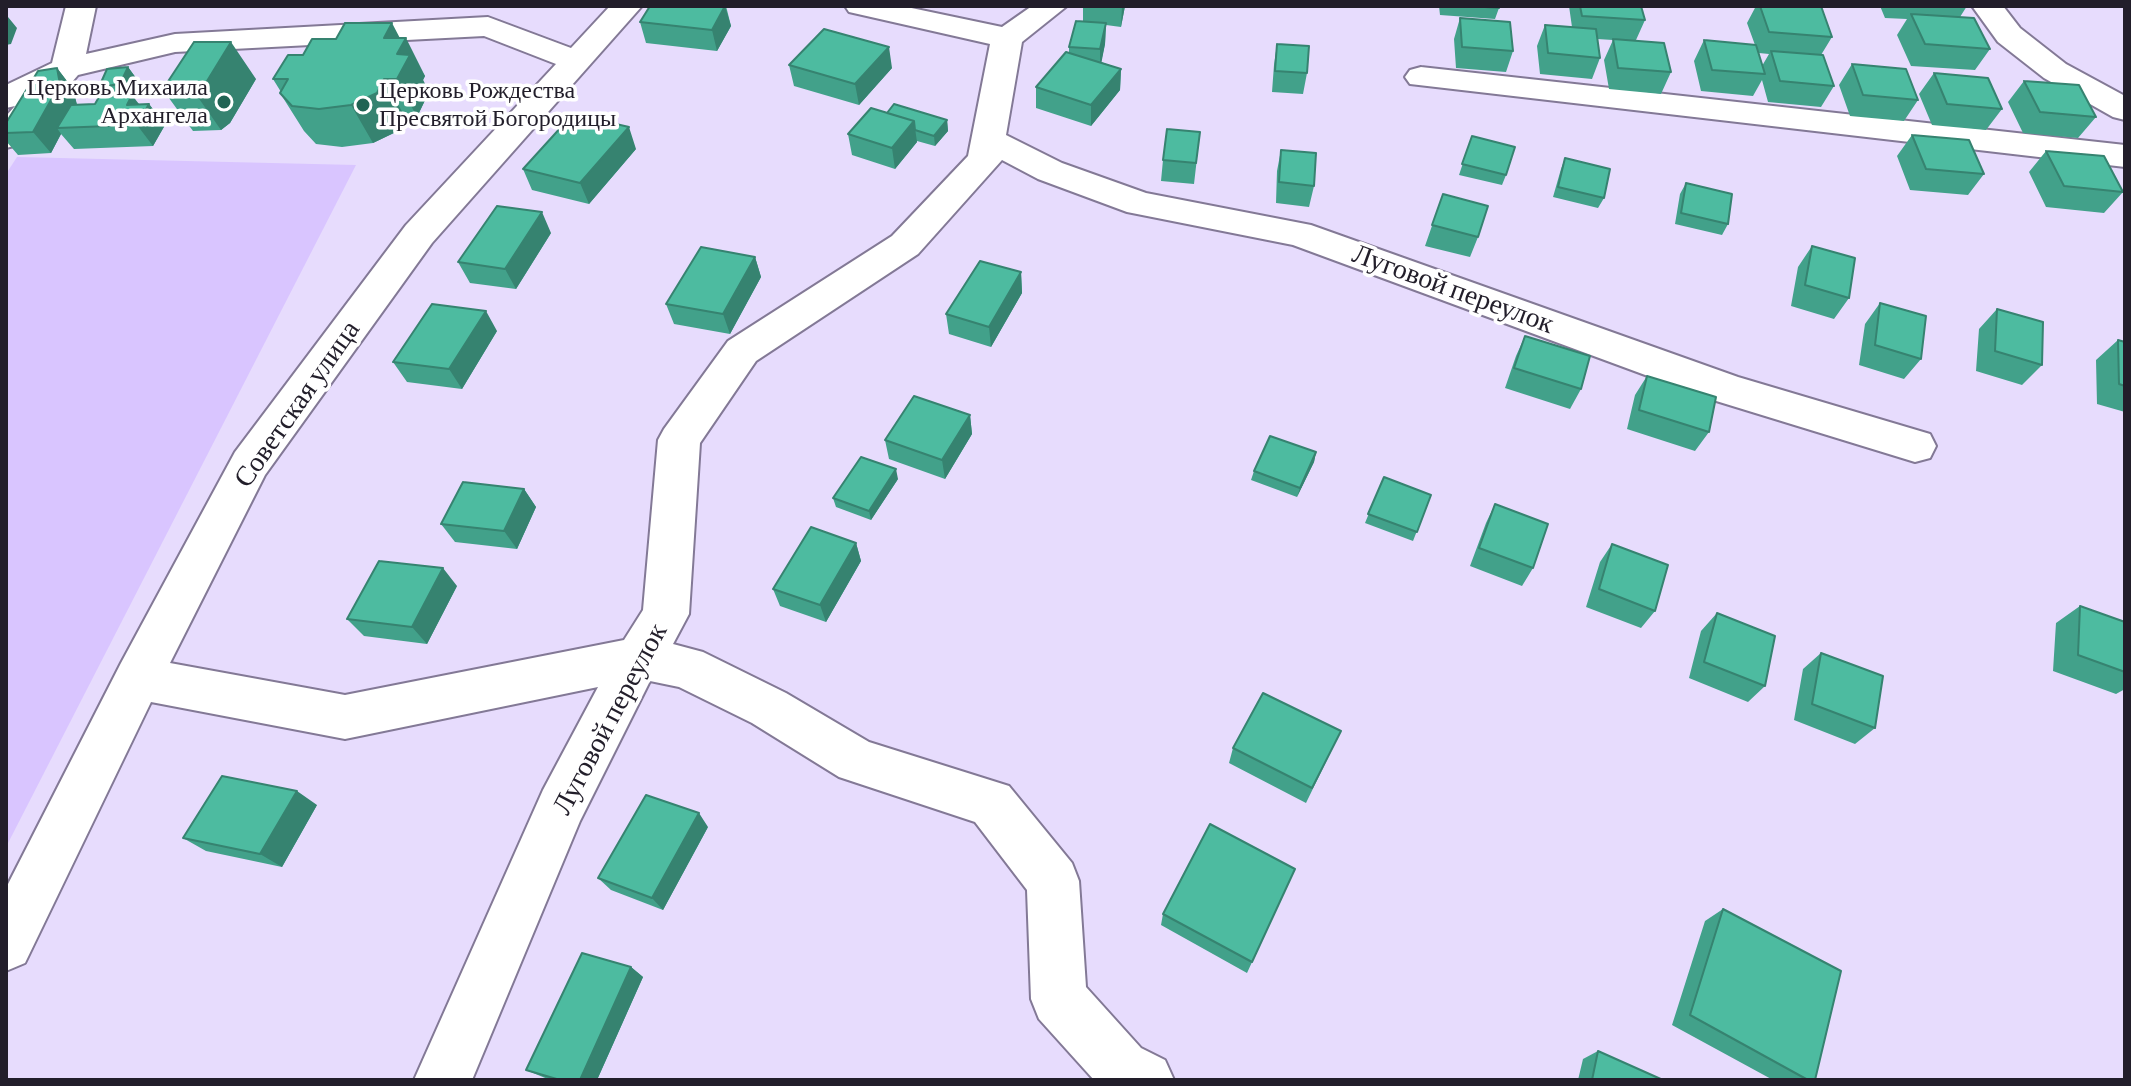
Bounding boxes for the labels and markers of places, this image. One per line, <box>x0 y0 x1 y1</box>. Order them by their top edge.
place label: Церковь Михаила Архангела <box>27 74 208 130</box>
place label: Церковь Рождества Пресвятой Богородицы <box>379 77 616 133</box>
marker: Церковь Михаила Архангела <box>215 93 233 111</box>
marker: Церковь Рождества Пресвятой Богородицы <box>354 96 372 114</box>

